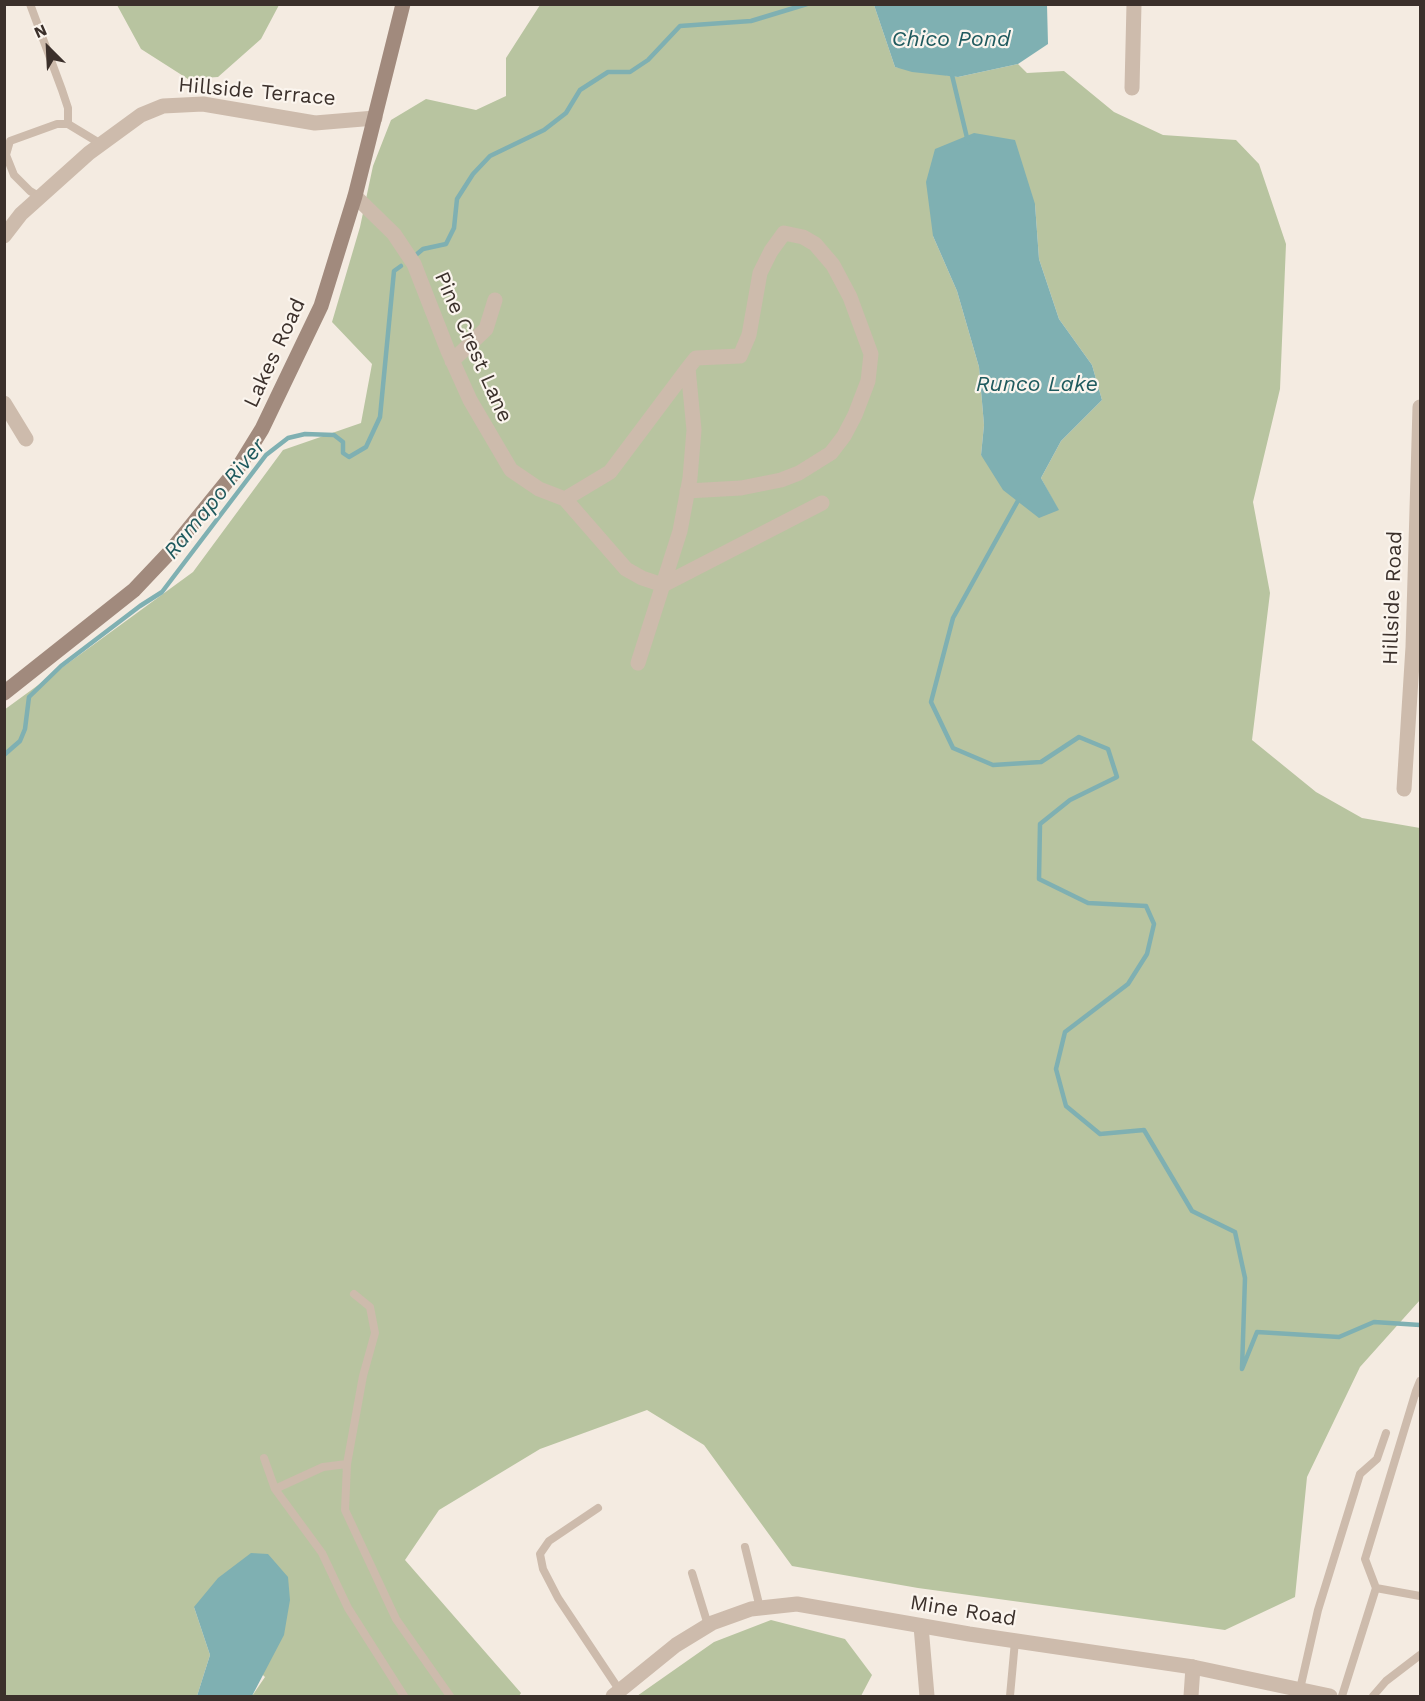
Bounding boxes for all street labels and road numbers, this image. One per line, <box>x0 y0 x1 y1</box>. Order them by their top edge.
street label: Hillside Terrace <box>177 73 337 111</box>
street label: Pine Crest Lane <box>429 268 517 426</box>
street label: Lakes Road <box>239 294 311 412</box>
street label: Hillside Road <box>1378 530 1408 666</box>
street label: Mine Road <box>908 1590 1018 1632</box>

